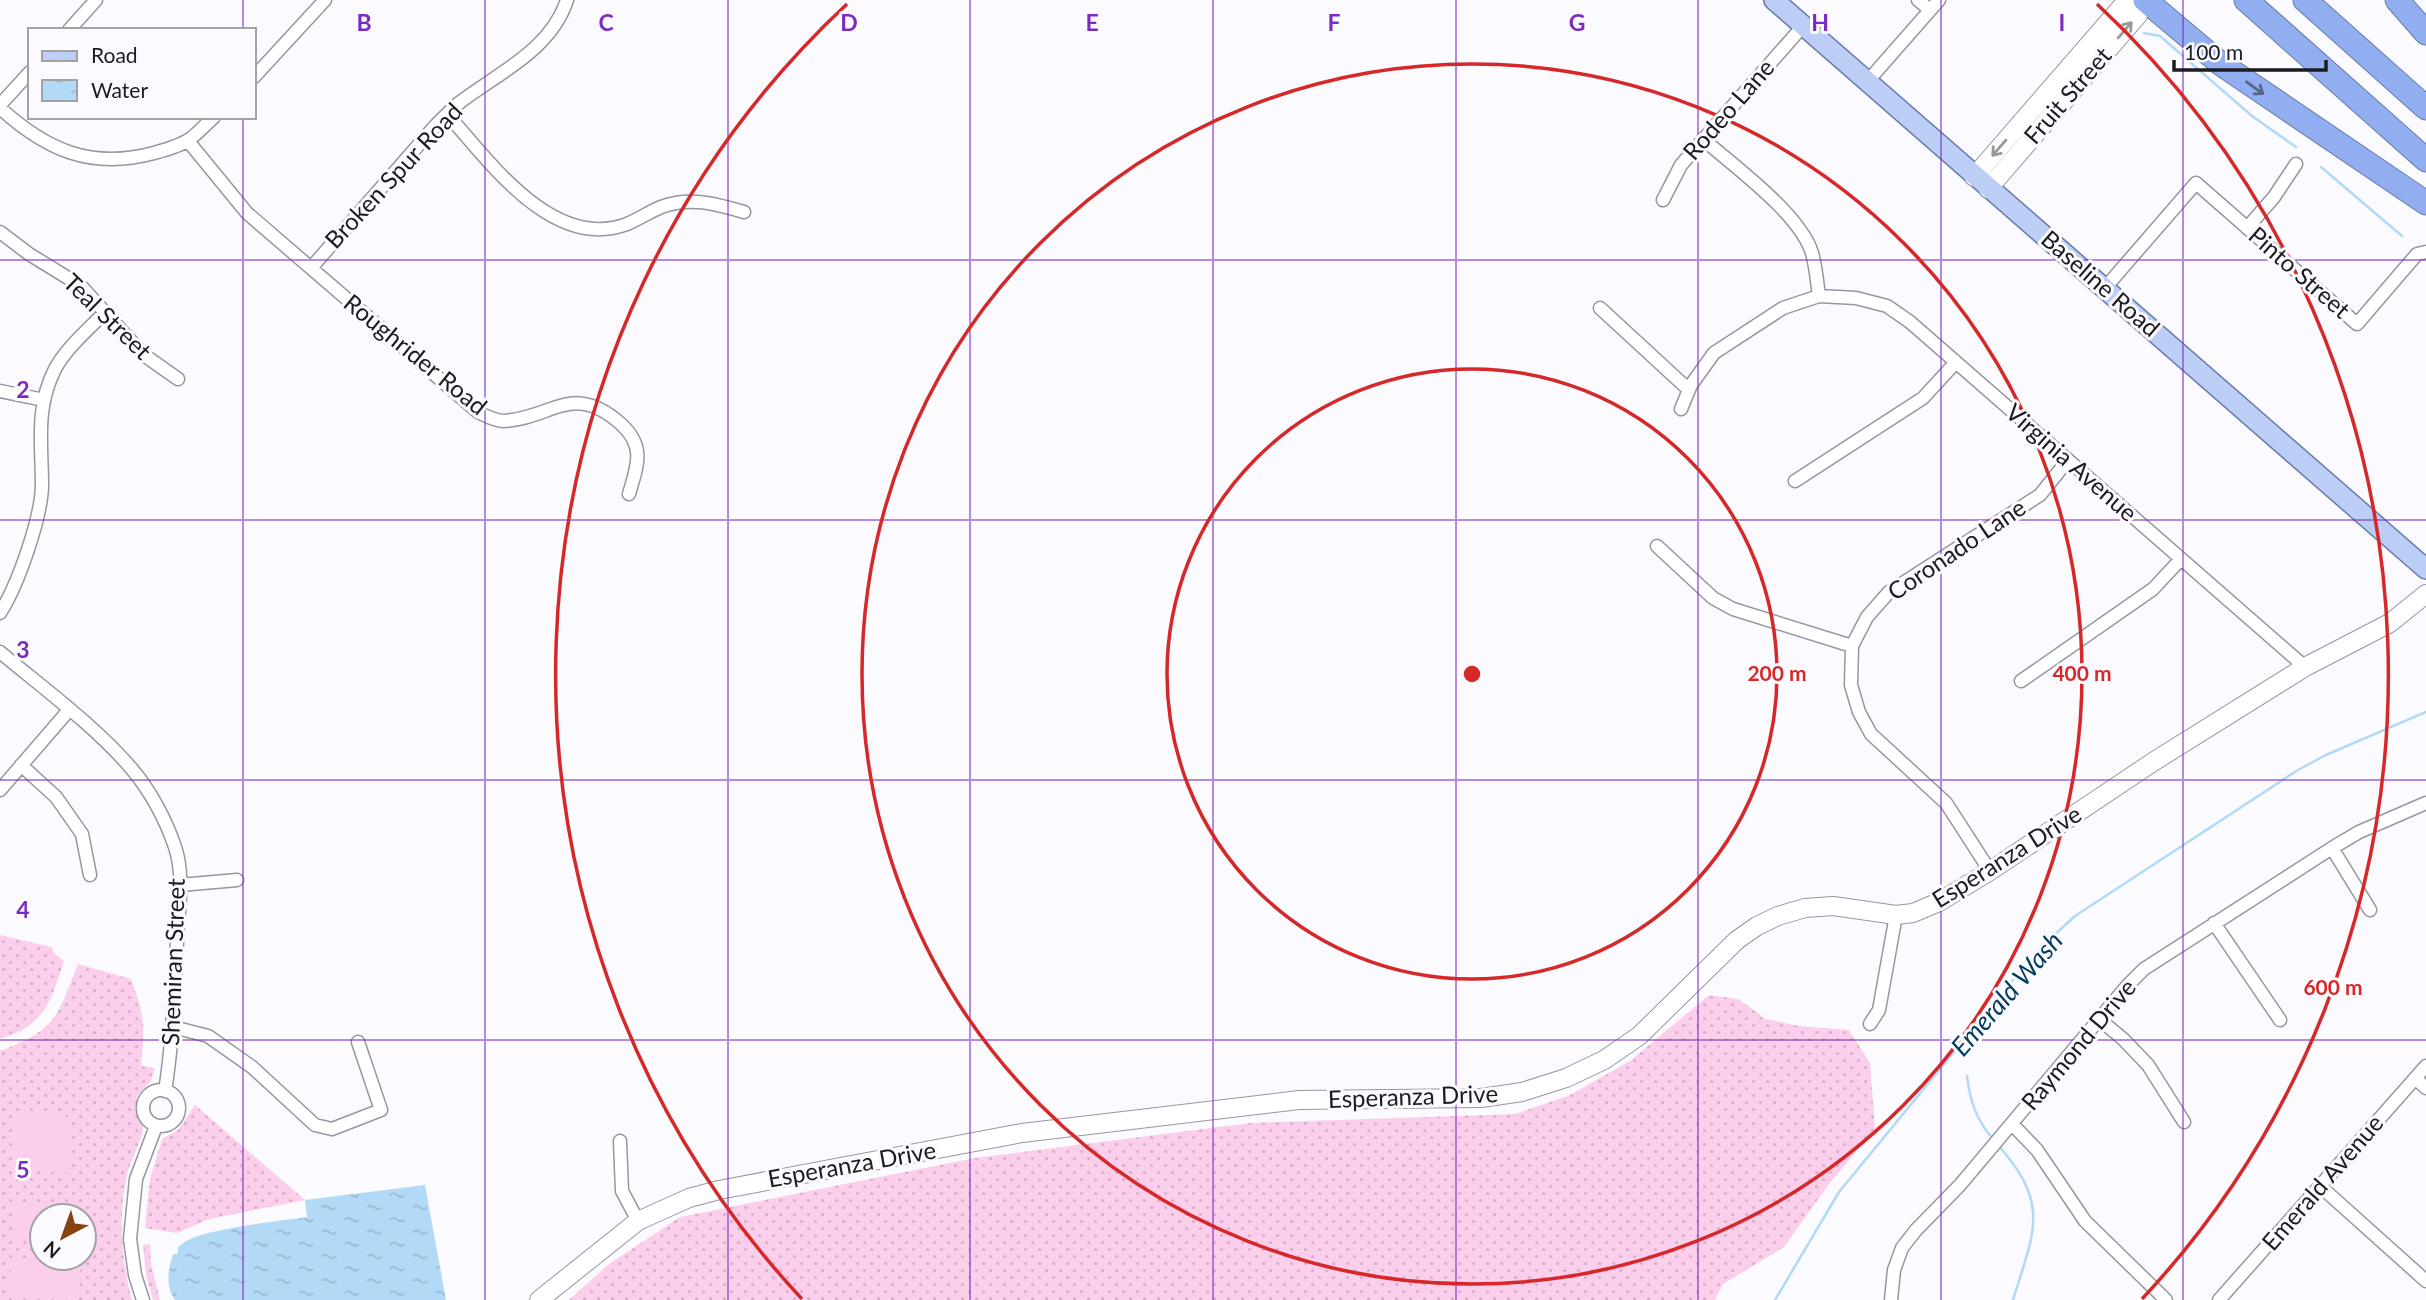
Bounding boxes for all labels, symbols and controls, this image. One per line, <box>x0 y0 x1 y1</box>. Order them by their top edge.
text: B <box>356 8 372 36</box>
text: C <box>598 8 614 36</box>
text: D <box>840 8 858 36</box>
text: E <box>1085 8 1099 36</box>
text: F <box>1327 8 1341 36</box>
text: G <box>1569 8 1585 36</box>
text: H <box>1811 8 1829 36</box>
text: I <box>2059 8 2065 36</box>
one-way arrow <box>2117 21 2133 39</box>
legend <box>28 28 256 119</box>
scale bar <box>2174 28 2326 72</box>
text: 100 m <box>2184 39 2243 64</box>
street label: Fruit Street <box>2017 41 2117 149</box>
text: Road <box>91 42 138 67</box>
street label: Rodeo Lane <box>1676 53 1780 165</box>
text: Water <box>91 77 148 102</box>
one-way arrow <box>2246 80 2265 95</box>
street label: Broken Spur Road <box>318 96 468 254</box>
one-way arrow <box>1991 138 2007 156</box>
street label: Pinto Street <box>2243 220 2357 324</box>
street label: Baseline Road <box>2036 224 2166 342</box>
street label: Teal Street <box>58 267 158 365</box>
street label: Roughrider Road <box>339 287 493 420</box>
text: 2 <box>16 375 30 403</box>
street label: Virginia Avenue <box>2000 397 2144 527</box>
street label: Coronado Lane <box>1882 492 2031 606</box>
text: 3 <box>16 635 30 663</box>
text: 200 m <box>1747 660 1807 685</box>
text: 400 m <box>2052 660 2112 685</box>
centre of rings <box>1460 662 1484 686</box>
street label: Esperanza Drive <box>1926 798 2086 913</box>
street label: Shemiran Street <box>155 877 190 1046</box>
text: 4 <box>16 895 30 923</box>
water label: Emerald Wash <box>1944 925 2069 1062</box>
street label: Raymond Drive <box>2015 973 2141 1116</box>
text: 600 m <box>2303 974 2363 999</box>
street label: Esperanza Drive <box>1327 1078 1498 1113</box>
street label: Emerald Avenue <box>2255 1108 2389 1256</box>
street label: Esperanza Drive <box>765 1134 938 1193</box>
text: 5 <box>16 1155 30 1183</box>
north arrow <box>28 1202 98 1272</box>
text: N <box>38 1237 65 1264</box>

